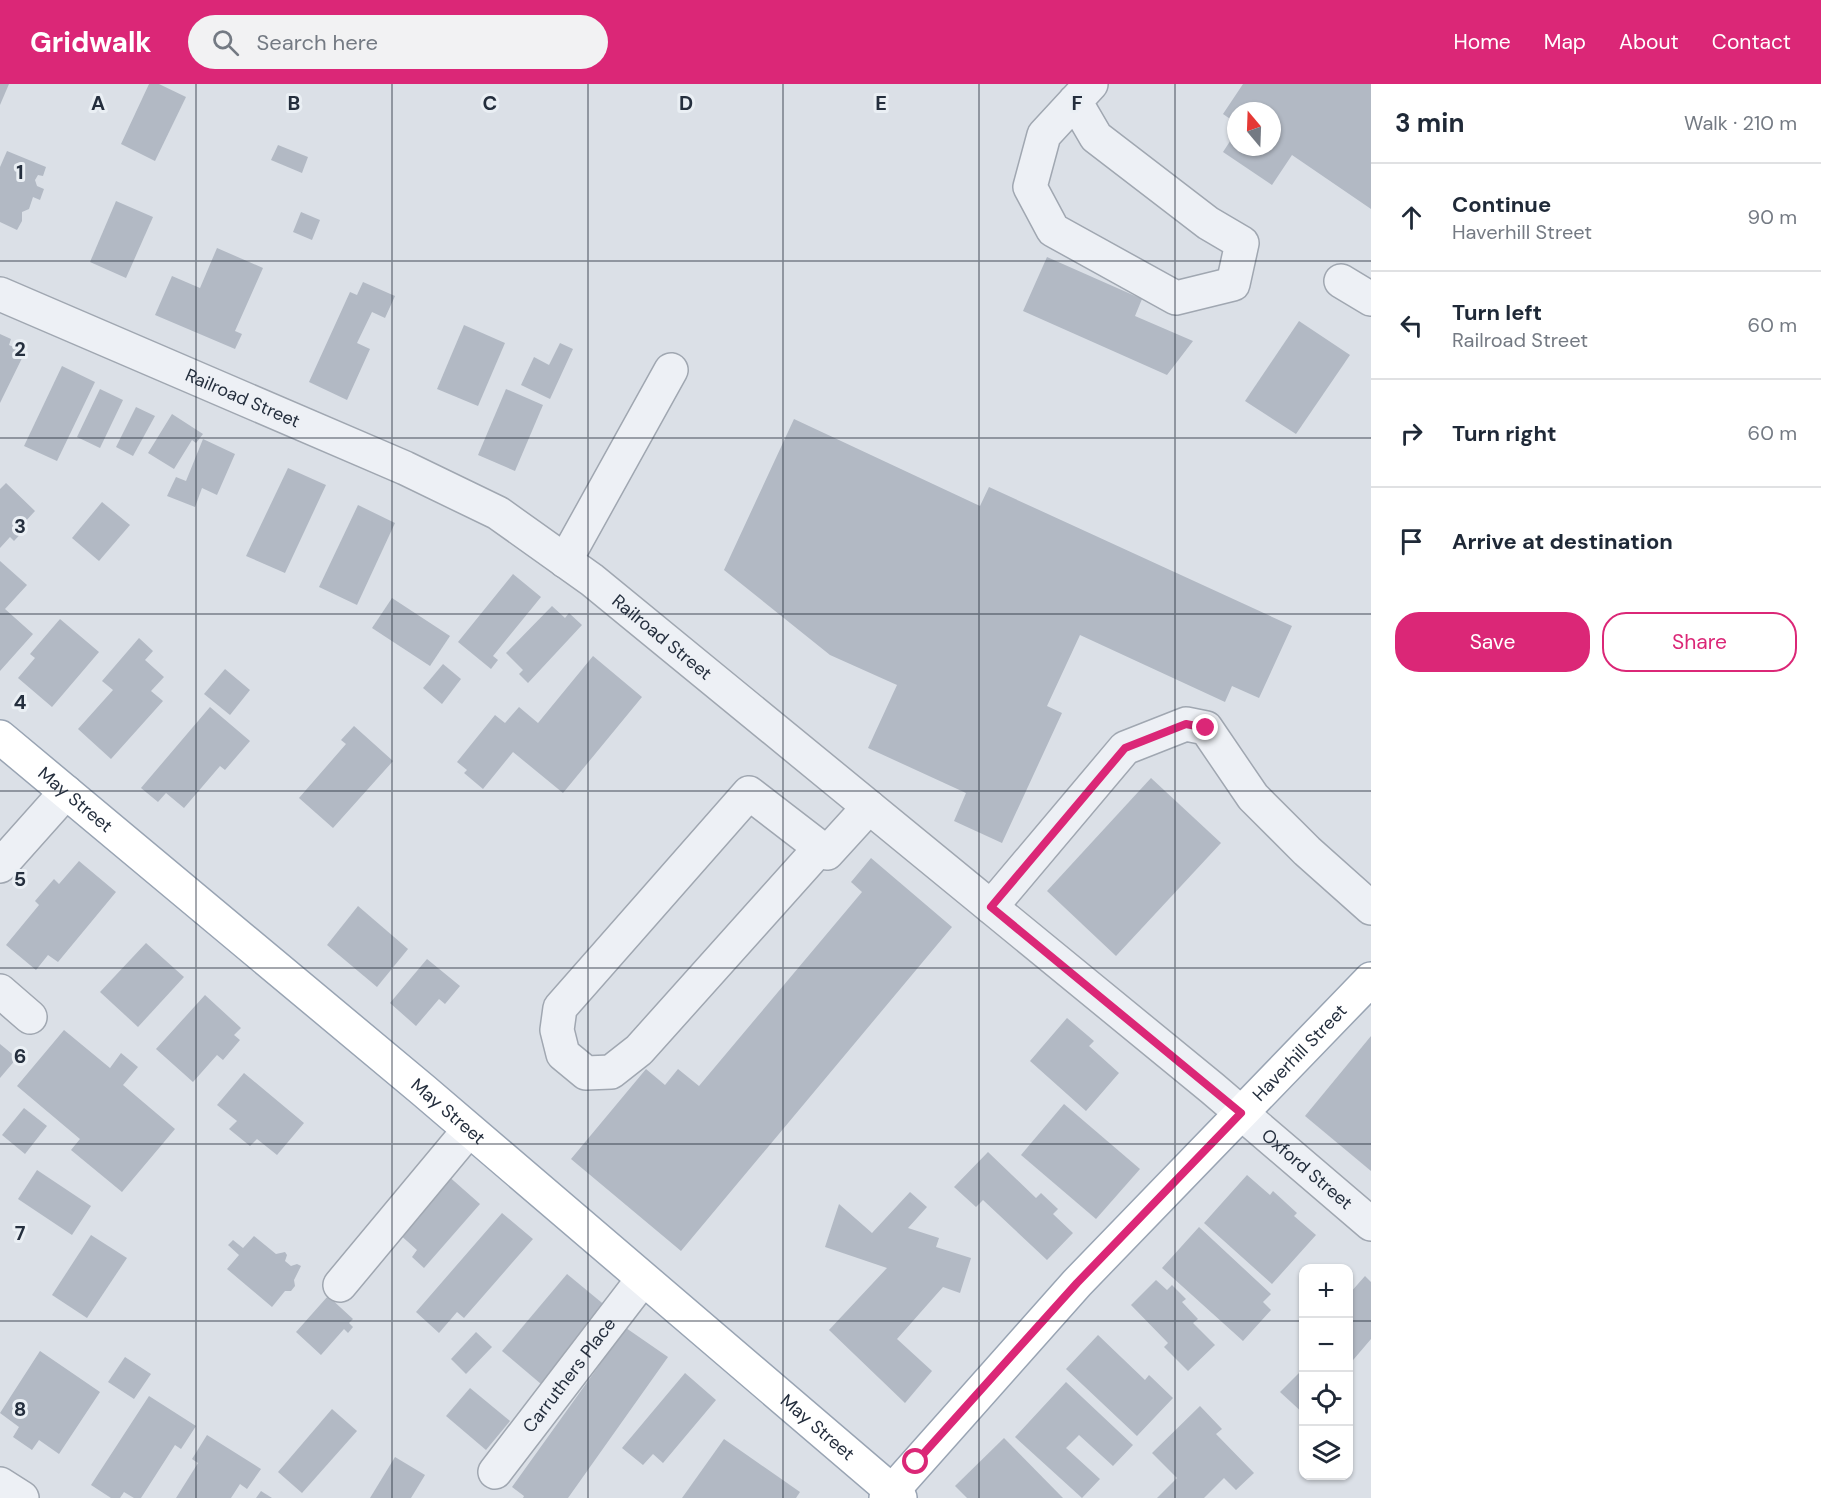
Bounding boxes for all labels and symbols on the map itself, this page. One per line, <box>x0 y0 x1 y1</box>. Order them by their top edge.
text: A <box>91 90 105 116</box>
text: B <box>288 90 300 116</box>
text: C <box>483 90 497 116</box>
text: D <box>679 90 693 116</box>
text: E <box>875 90 887 116</box>
text: F <box>1071 90 1083 116</box>
north arrow <box>1227 102 1281 156</box>
text: 1 <box>16 159 24 185</box>
text: 2 <box>14 336 26 362</box>
street label: Railroad Street <box>182 363 304 433</box>
text: 3 <box>14 513 26 539</box>
street label: Railroad Street <box>607 589 717 685</box>
text: 4 <box>14 689 27 715</box>
route end <box>1192 714 1218 740</box>
street label: May Street <box>33 762 118 838</box>
text: 5 <box>14 866 26 892</box>
street label: Haverhill Street <box>1247 999 1352 1106</box>
text: 6 <box>14 1043 26 1069</box>
street label: May Street <box>406 1073 490 1150</box>
street label: Oxford Street <box>1256 1123 1358 1215</box>
text: 7 <box>15 1220 26 1246</box>
street label: Carruthers Place <box>517 1313 621 1438</box>
street label: May Street <box>775 1389 860 1466</box>
text: 8 <box>14 1396 26 1422</box>
route start <box>902 1448 928 1474</box>

